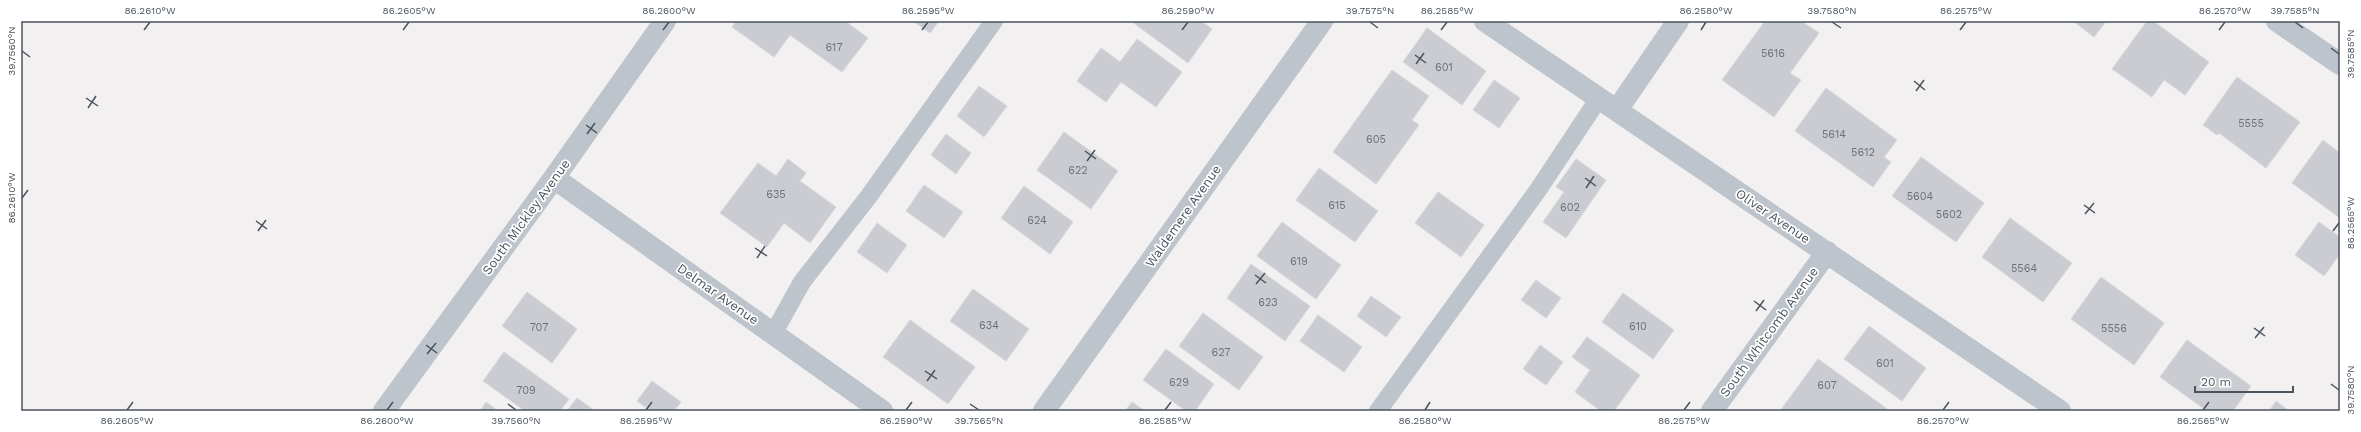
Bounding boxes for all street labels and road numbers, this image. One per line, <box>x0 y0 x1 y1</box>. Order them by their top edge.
street label: South Mickley Avenue <box>479 156 573 278</box>
street label: Waldemere Avenue <box>1142 162 1224 270</box>
street label: Oliver Avenue <box>1733 186 1813 246</box>
street label: Delmar Avenue <box>675 260 761 328</box>
street label: South Whitcomb Avenue <box>1717 264 1821 400</box>

